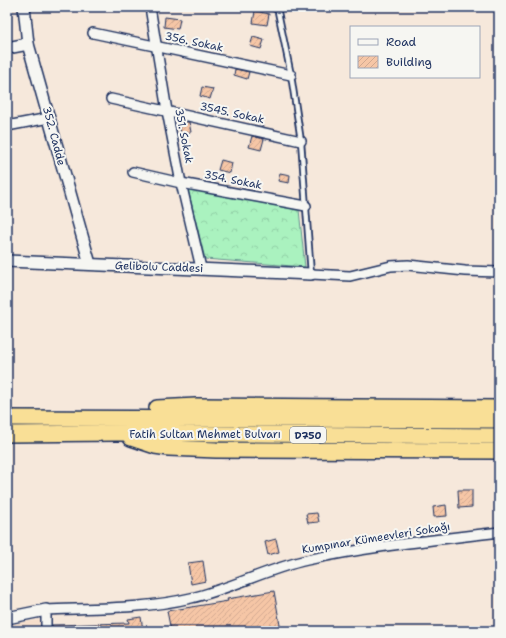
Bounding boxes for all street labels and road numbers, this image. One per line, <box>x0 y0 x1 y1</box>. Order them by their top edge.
street label: 356. Sokak <box>163 28 225 56</box>
street label: 3545. Sokak <box>198 99 266 127</box>
street label: 352. Cadde <box>39 105 69 167</box>
street label: 351. Sokak <box>171 107 197 165</box>
street label: 354. Sokak <box>203 167 263 193</box>
street label: Gelibolu Caddesi <box>115 258 203 276</box>
street label: Fatih Sultan Mehmet Bulvarı <box>129 427 281 442</box>
road number: D750 <box>290 427 326 443</box>
street label: Kumpınar Kümeevleri Sokağı <box>301 519 451 557</box>

